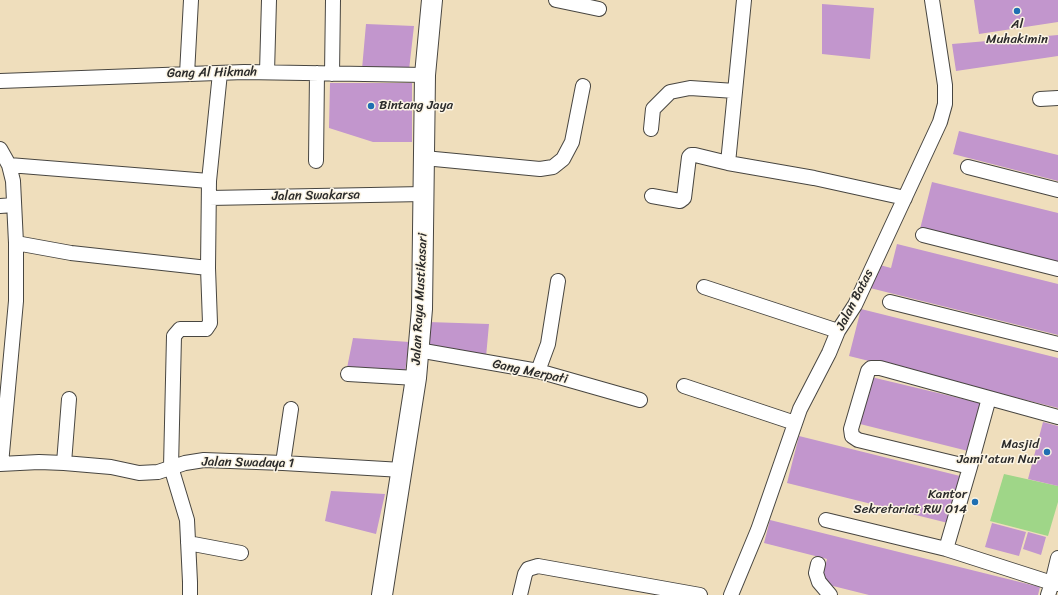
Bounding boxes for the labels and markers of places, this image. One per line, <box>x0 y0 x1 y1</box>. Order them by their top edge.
marker: Al Muhakimin <box>1012 6 1022 16</box>
place label: Al Muhakimin <box>986 17 1048 48</box>
place label: Bintang Jaya <box>379 98 453 114</box>
marker: Bintang Jaya <box>366 101 376 111</box>
place label: Masjid Jami'atun Nur <box>957 437 1039 468</box>
marker: Masjid Jami'atun Nur <box>1042 447 1052 457</box>
place label: Kantor Sekretariat RW 014 <box>854 487 967 518</box>
marker: Kantor Sekretariat RW 014 <box>970 497 980 507</box>

